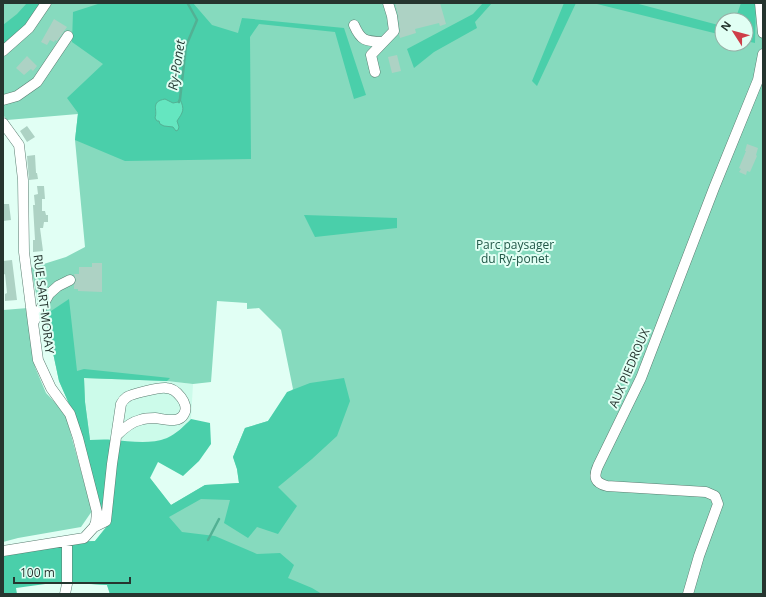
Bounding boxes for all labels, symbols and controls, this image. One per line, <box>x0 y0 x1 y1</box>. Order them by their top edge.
north arrow <box>714 12 754 52</box>
text: N <box>717 18 734 34</box>
water label: Ry-Ponet <box>163 38 189 91</box>
park label: Parc paysager du Ry-ponet <box>476 236 554 267</box>
street label: RUE SART-MORAY <box>29 253 59 355</box>
street label: AUX PIEDROUX <box>605 326 653 410</box>
scale bar <box>14 559 130 585</box>
text: 100 m <box>20 564 55 581</box>

